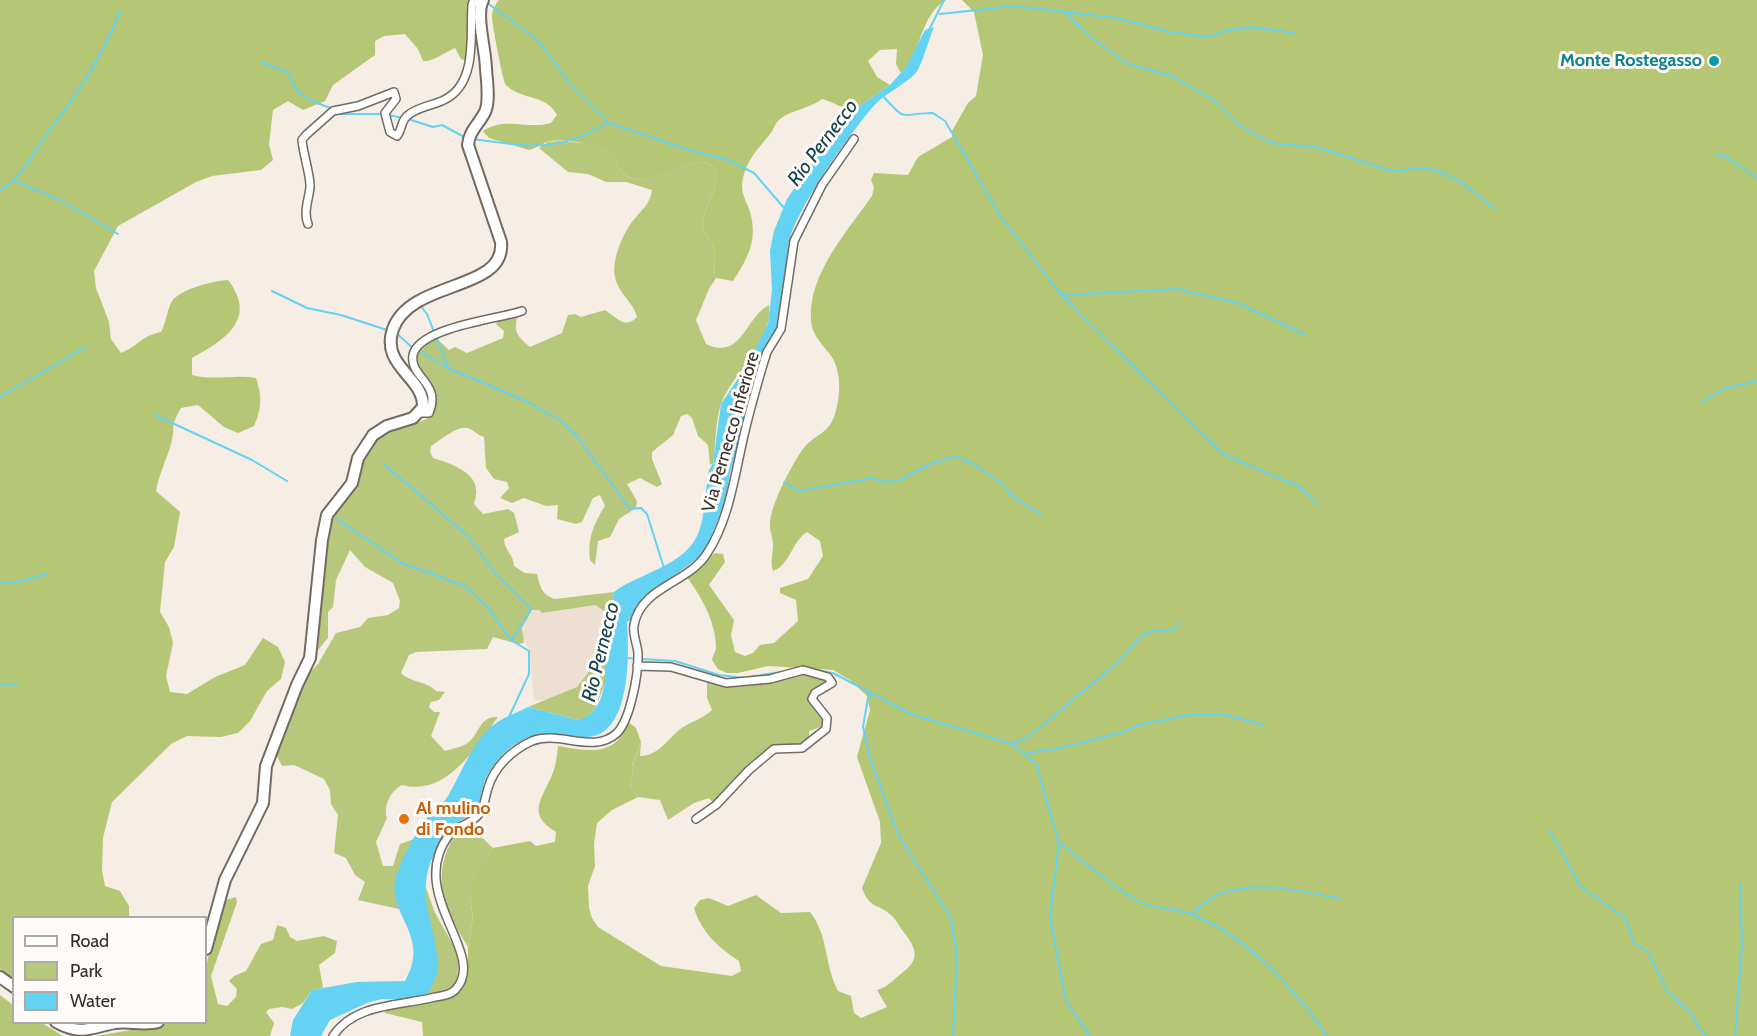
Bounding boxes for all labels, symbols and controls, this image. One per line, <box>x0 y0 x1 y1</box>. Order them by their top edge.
place label: Monte Rostegasso <box>1560 50 1702 72</box>
marker: Monte Rostegasso <box>1707 54 1721 68</box>
water label: Rio Pernecco <box>783 95 863 191</box>
street label: Via Pernecco Inferiore <box>698 349 764 515</box>
water label: Rio Pernecco <box>577 600 625 704</box>
place label: Al mulino di Fondo <box>416 798 491 840</box>
marker: Al mulino di Fondo <box>397 812 411 826</box>
legend <box>12 916 207 1024</box>
text: Road <box>70 930 109 952</box>
text: Park <box>70 960 102 982</box>
text: Water <box>70 990 116 1012</box>

